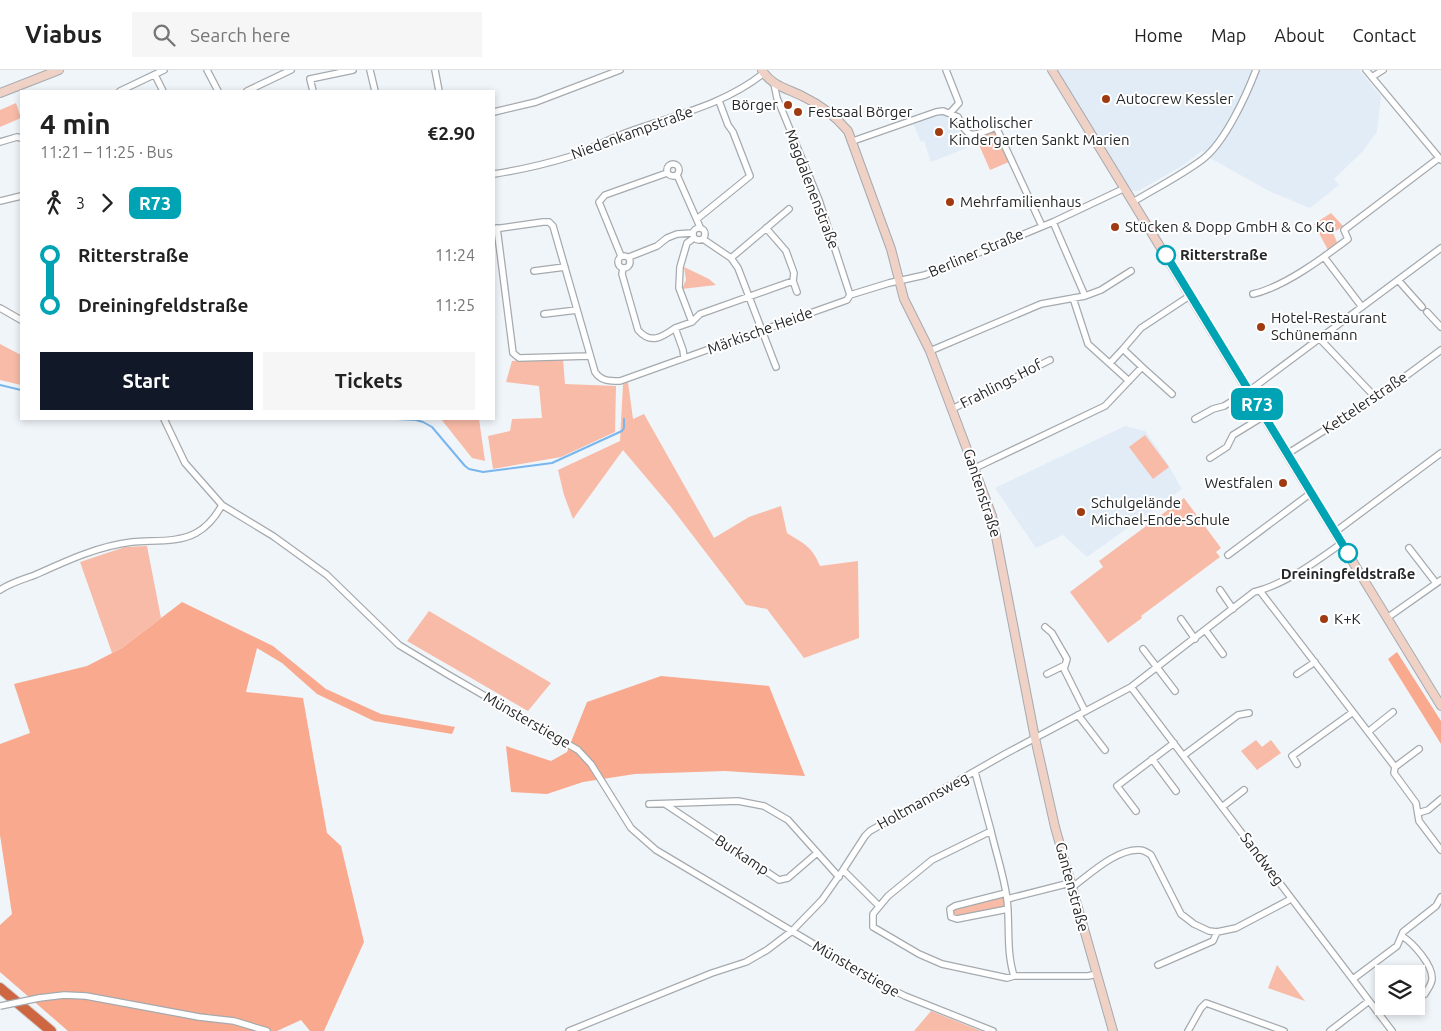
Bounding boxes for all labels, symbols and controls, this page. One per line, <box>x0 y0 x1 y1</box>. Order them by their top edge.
search box <box>132 12 482 57</box>
text: Viabus <box>25 21 102 48</box>
icon: search <box>150 21 178 49</box>
text: Search here <box>190 24 290 46</box>
text: Home <box>1134 25 1183 45</box>
text: Map <box>1211 25 1246 45</box>
text: About <box>1274 25 1324 45</box>
text: Contact <box>1352 25 1416 45</box>
place label: Autocrew Kessler <box>1116 90 1233 107</box>
marker: Autocrew Kessler <box>1100 93 1112 105</box>
place label: Börger <box>731 96 778 113</box>
marker: Börger <box>782 99 794 111</box>
street label: Niedenkampstraße <box>569 103 695 162</box>
place label: Festsaal Börger <box>808 103 913 120</box>
marker: Festsaal Börger <box>792 106 804 118</box>
text: 4 min <box>40 108 111 139</box>
place label: Katholischer Kindergarten Sankt Marien <box>949 114 1130 148</box>
text: €2.90 <box>427 122 475 144</box>
marker: Katholischer Kindergarten Sankt Marien <box>933 126 945 138</box>
street label: Magdalenenstraße <box>782 127 843 251</box>
text: 11:21 – 11:25 · Bus <box>40 143 173 161</box>
icon: walk <box>40 189 68 217</box>
icon: forward <box>93 189 121 217</box>
text: R73 <box>139 193 171 213</box>
place label: Mehrfamilienhaus <box>960 193 1081 210</box>
text: 3 <box>76 194 85 212</box>
marker: Mehrfamilienhaus <box>944 196 956 208</box>
place label: Stücken & Dopp GmbH & Co KG <box>1125 218 1334 235</box>
marker: Stücken & Dopp GmbH & Co KG <box>1109 221 1121 233</box>
street label: Berliner Straße <box>926 225 1026 280</box>
text: Ritterstraße <box>78 244 189 266</box>
marker: Ritterstraße <box>1156 245 1176 265</box>
text: 11:24 <box>435 246 475 264</box>
place label: Ritterstraße <box>1180 246 1268 263</box>
text: Dreiningfeldstraße <box>78 294 249 316</box>
text: 11:25 <box>435 296 475 314</box>
street label: Märkische Heide <box>705 304 815 357</box>
place label: Hotel-Restaurant Schünemann <box>1271 309 1387 343</box>
marker: Hotel-Restaurant Schünemann <box>1255 321 1267 333</box>
button: Start <box>40 352 253 410</box>
button: Tickets <box>263 352 475 410</box>
street label: Frahlings Hof <box>957 356 1045 411</box>
street label: Kettelerstraße <box>1319 368 1410 437</box>
line badge: R73 <box>1228 388 1286 420</box>
text: R73 <box>1241 394 1273 414</box>
street label: Gantenstraße <box>960 446 1005 539</box>
place label: Westfalen <box>1204 474 1273 491</box>
marker: Westfalen <box>1277 477 1289 489</box>
place label: Schulgelände Michael-Ende-Schule <box>1091 494 1230 528</box>
marker: Schulgelände Michael-Ende-Schule <box>1075 506 1087 518</box>
marker: Dreiningfeldstraße <box>1338 543 1358 563</box>
place label: Dreiningfeldstraße <box>1281 565 1415 582</box>
place label: K+K <box>1334 610 1361 627</box>
marker: K+K <box>1318 613 1330 625</box>
street label: Münsterstiege <box>481 688 574 751</box>
street label: Holtmannsweg <box>874 768 971 833</box>
street label: Sandweg <box>1237 829 1288 888</box>
street label: Burkamp <box>712 831 772 878</box>
street label: Gantenstraße <box>1052 840 1093 934</box>
street label: Münsterstiege <box>810 937 903 1000</box>
map controls <box>1375 965 1425 1015</box>
button: layers <box>1375 965 1425 1015</box>

